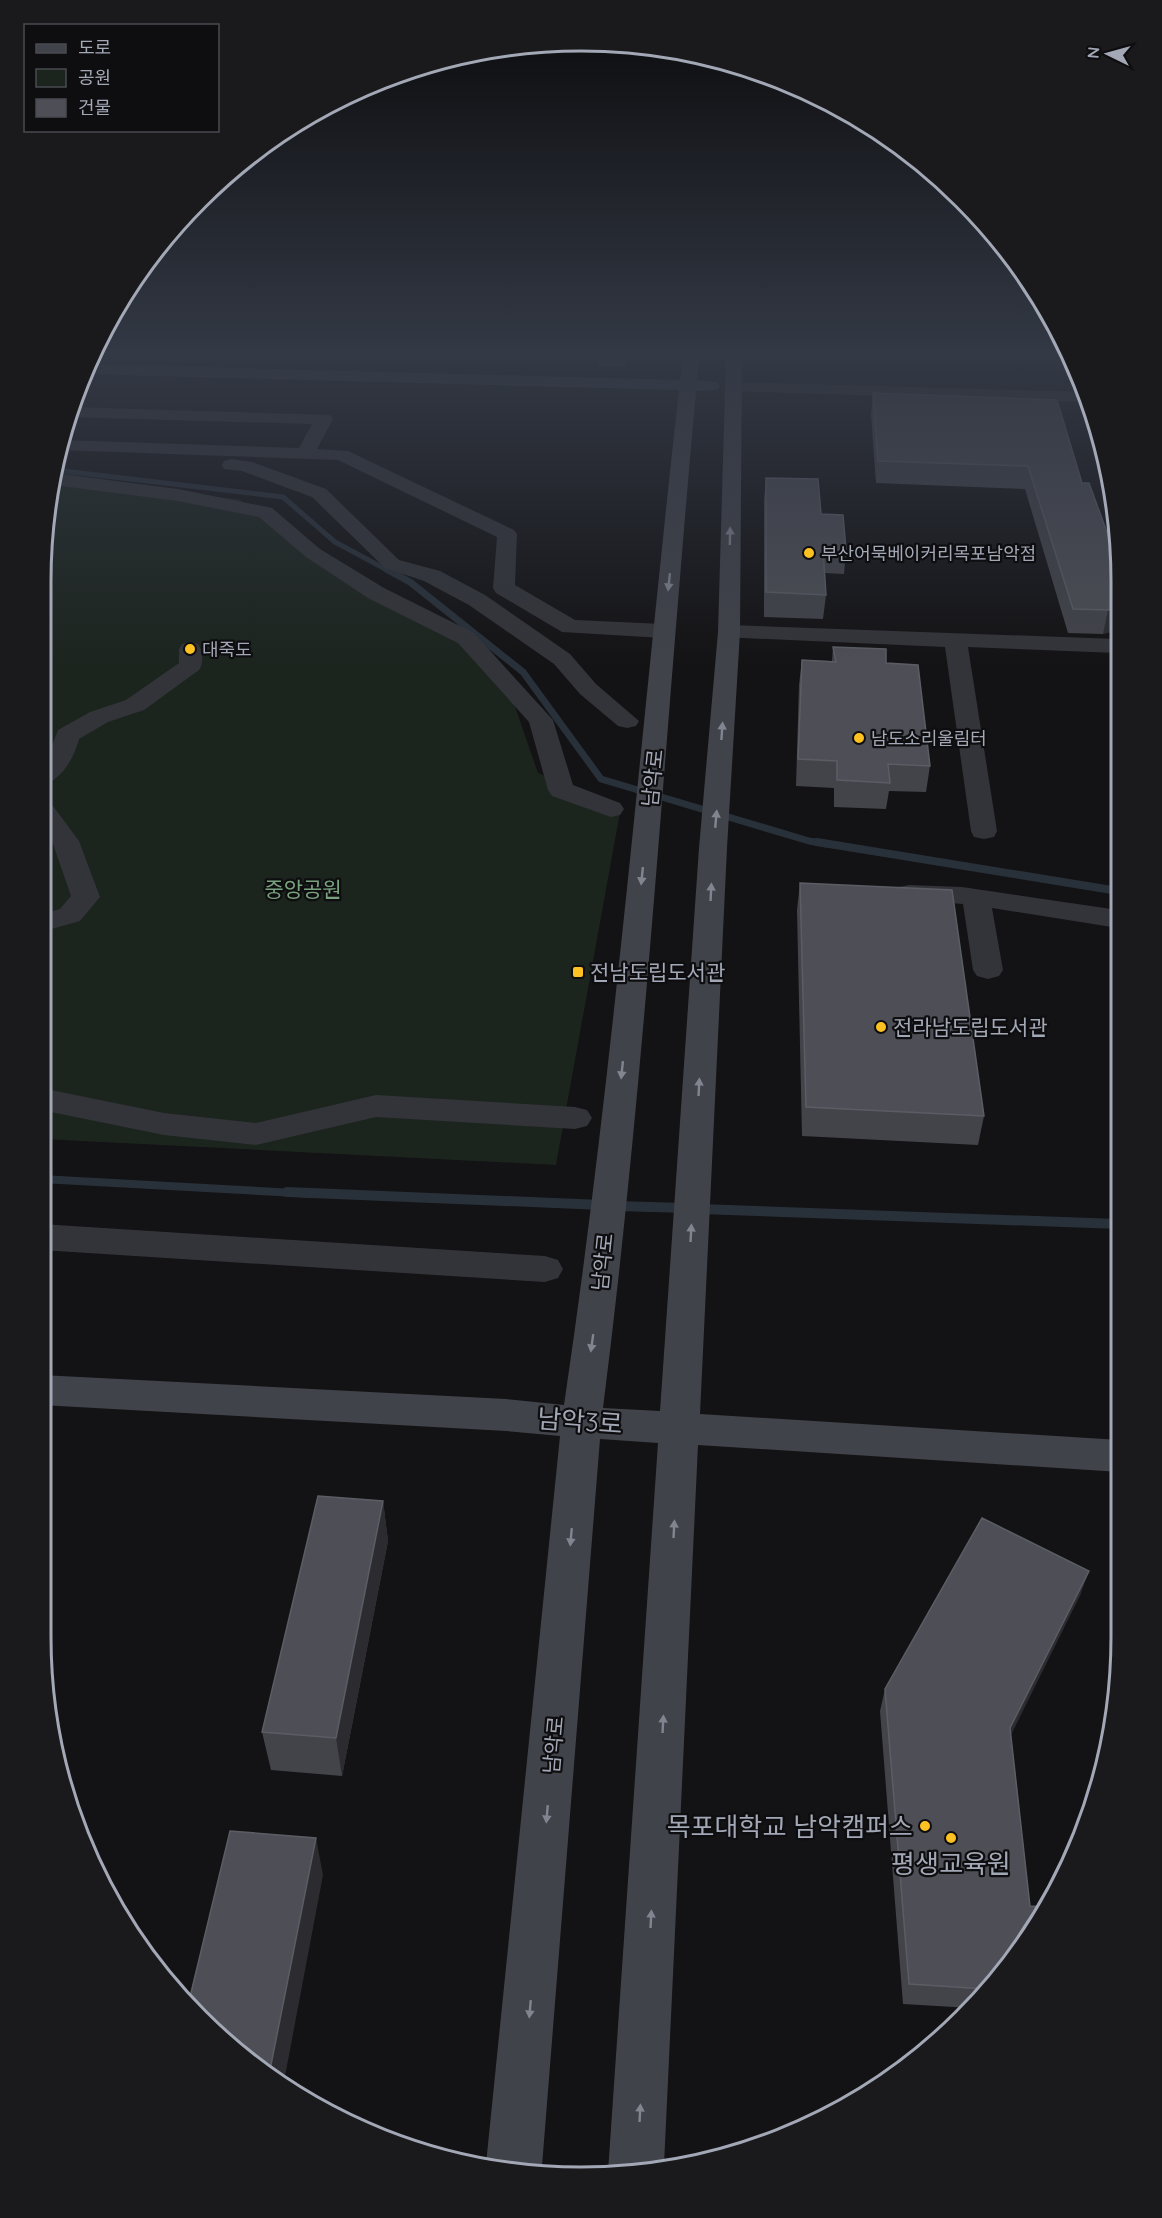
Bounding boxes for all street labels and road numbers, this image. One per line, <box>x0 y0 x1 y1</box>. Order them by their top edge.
street label: 남악로 <box>636 748 668 808</box>
street label: 남악로 <box>586 1232 618 1292</box>
street label: 남악3로 <box>536 1402 624 1440</box>
street label: 남악로 <box>538 1715 568 1775</box>

